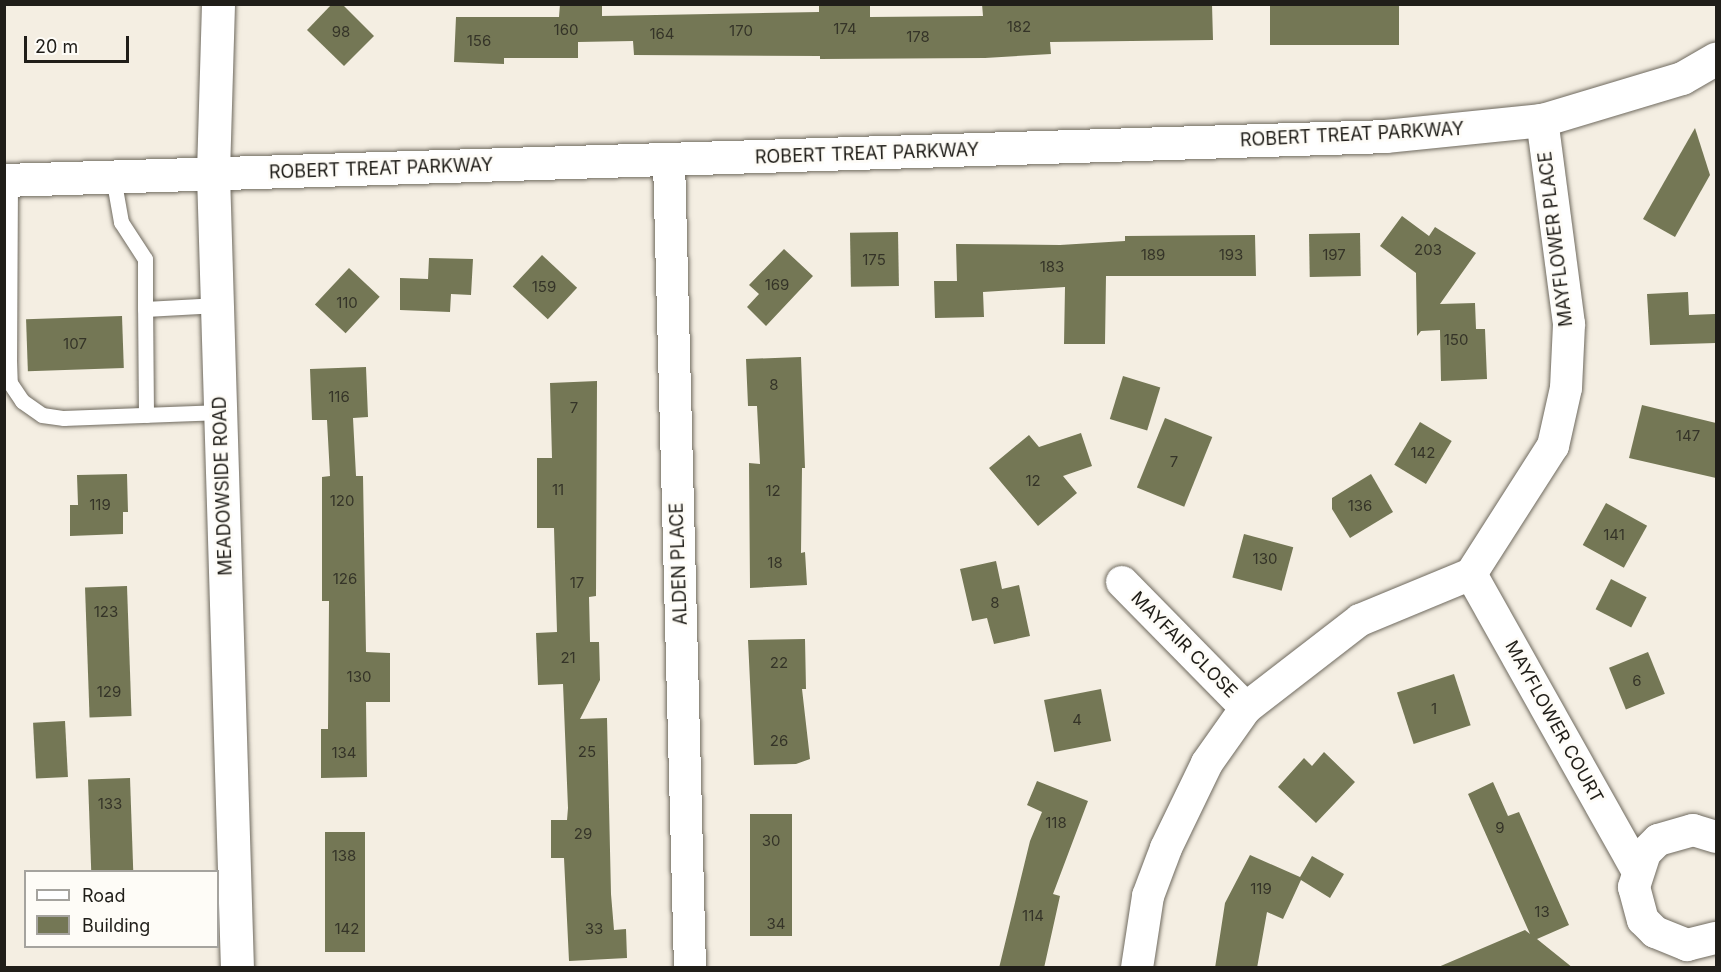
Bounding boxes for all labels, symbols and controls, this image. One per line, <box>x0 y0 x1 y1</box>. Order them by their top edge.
house number: 182 <box>1007 18 1031 36</box>
house number: 174 <box>833 20 857 38</box>
house number: 160 <box>554 21 578 39</box>
house number: 170 <box>729 22 753 40</box>
house number: 98 <box>332 23 350 41</box>
scale bar <box>27 24 132 62</box>
house number: 164 <box>649 25 675 43</box>
house number: 178 <box>906 28 930 46</box>
house number: 156 <box>467 32 491 50</box>
text: 20 m <box>35 36 78 57</box>
street label: ROBERT TREAT PARKWAY <box>1240 118 1464 152</box>
street label: ROBERT TREAT PARKWAY <box>755 139 979 169</box>
street label: MAYFLOWER PLACE <box>1535 150 1577 328</box>
street label: ROBERT TREAT PARKWAY <box>269 154 493 184</box>
house number: 203 <box>1414 241 1442 259</box>
house number: 189 <box>1141 246 1165 264</box>
house number: 193 <box>1219 246 1243 264</box>
house number: 197 <box>1322 246 1346 264</box>
house number: 175 <box>862 251 886 269</box>
house number: 183 <box>1040 258 1064 276</box>
house number: 169 <box>765 276 789 294</box>
house number: 159 <box>532 278 556 296</box>
house number: 110 <box>336 294 358 312</box>
house number: 150 <box>1444 331 1468 349</box>
house number: 107 <box>63 335 87 353</box>
house number: 8 <box>769 376 779 394</box>
house number: 116 <box>328 388 350 406</box>
street label: MEADOWSIDE ROAD <box>209 396 237 576</box>
house number: 7 <box>570 399 578 417</box>
house number: 147 <box>1676 427 1700 445</box>
house number: 142 <box>1411 444 1435 462</box>
house number: 7 <box>1170 453 1178 471</box>
house number: 12 <box>1025 472 1041 490</box>
house number: 11 <box>552 481 564 499</box>
house number: 12 <box>765 482 781 500</box>
house number: 120 <box>330 492 354 510</box>
house number: 119 <box>89 496 111 514</box>
house number: 136 <box>1348 497 1372 515</box>
street label: ALDEN PLACE <box>666 502 692 626</box>
house number: 141 <box>1603 526 1625 544</box>
house number: 130 <box>1253 550 1277 568</box>
house number: 18 <box>767 554 783 572</box>
house number: 126 <box>333 570 357 588</box>
house number: 17 <box>570 574 584 592</box>
street label: MAYFAIR CLOSE <box>1126 587 1242 703</box>
house number: 8 <box>990 594 1000 612</box>
house number: 123 <box>94 603 118 621</box>
street label: MAYFLOWER COURT <box>1500 637 1608 807</box>
house number: 21 <box>560 649 576 667</box>
house number: 22 <box>770 654 788 672</box>
house number: 130 <box>347 668 371 686</box>
house number: 6 <box>1632 672 1642 690</box>
house number: 129 <box>97 683 121 701</box>
house number: 1 <box>1431 700 1437 718</box>
house number: 4 <box>1072 711 1082 729</box>
house number: 26 <box>770 732 788 750</box>
house number: 25 <box>578 743 596 761</box>
house number: 134 <box>331 744 357 762</box>
house number: 133 <box>98 795 122 813</box>
house number: 118 <box>1045 814 1067 832</box>
house number: 9 <box>1495 819 1505 837</box>
house number: 29 <box>574 825 592 843</box>
house number: 30 <box>762 832 780 850</box>
house number: 138 <box>332 847 356 865</box>
legend <box>24 870 219 948</box>
house number: 119 <box>1250 880 1272 898</box>
text: Road <box>82 885 125 906</box>
house number: 13 <box>1534 903 1550 921</box>
house number: 114 <box>1022 907 1044 925</box>
text: Building <box>82 915 150 936</box>
house number: 34 <box>767 915 785 933</box>
house number: 142 <box>335 920 359 938</box>
house number: 33 <box>585 920 603 938</box>

